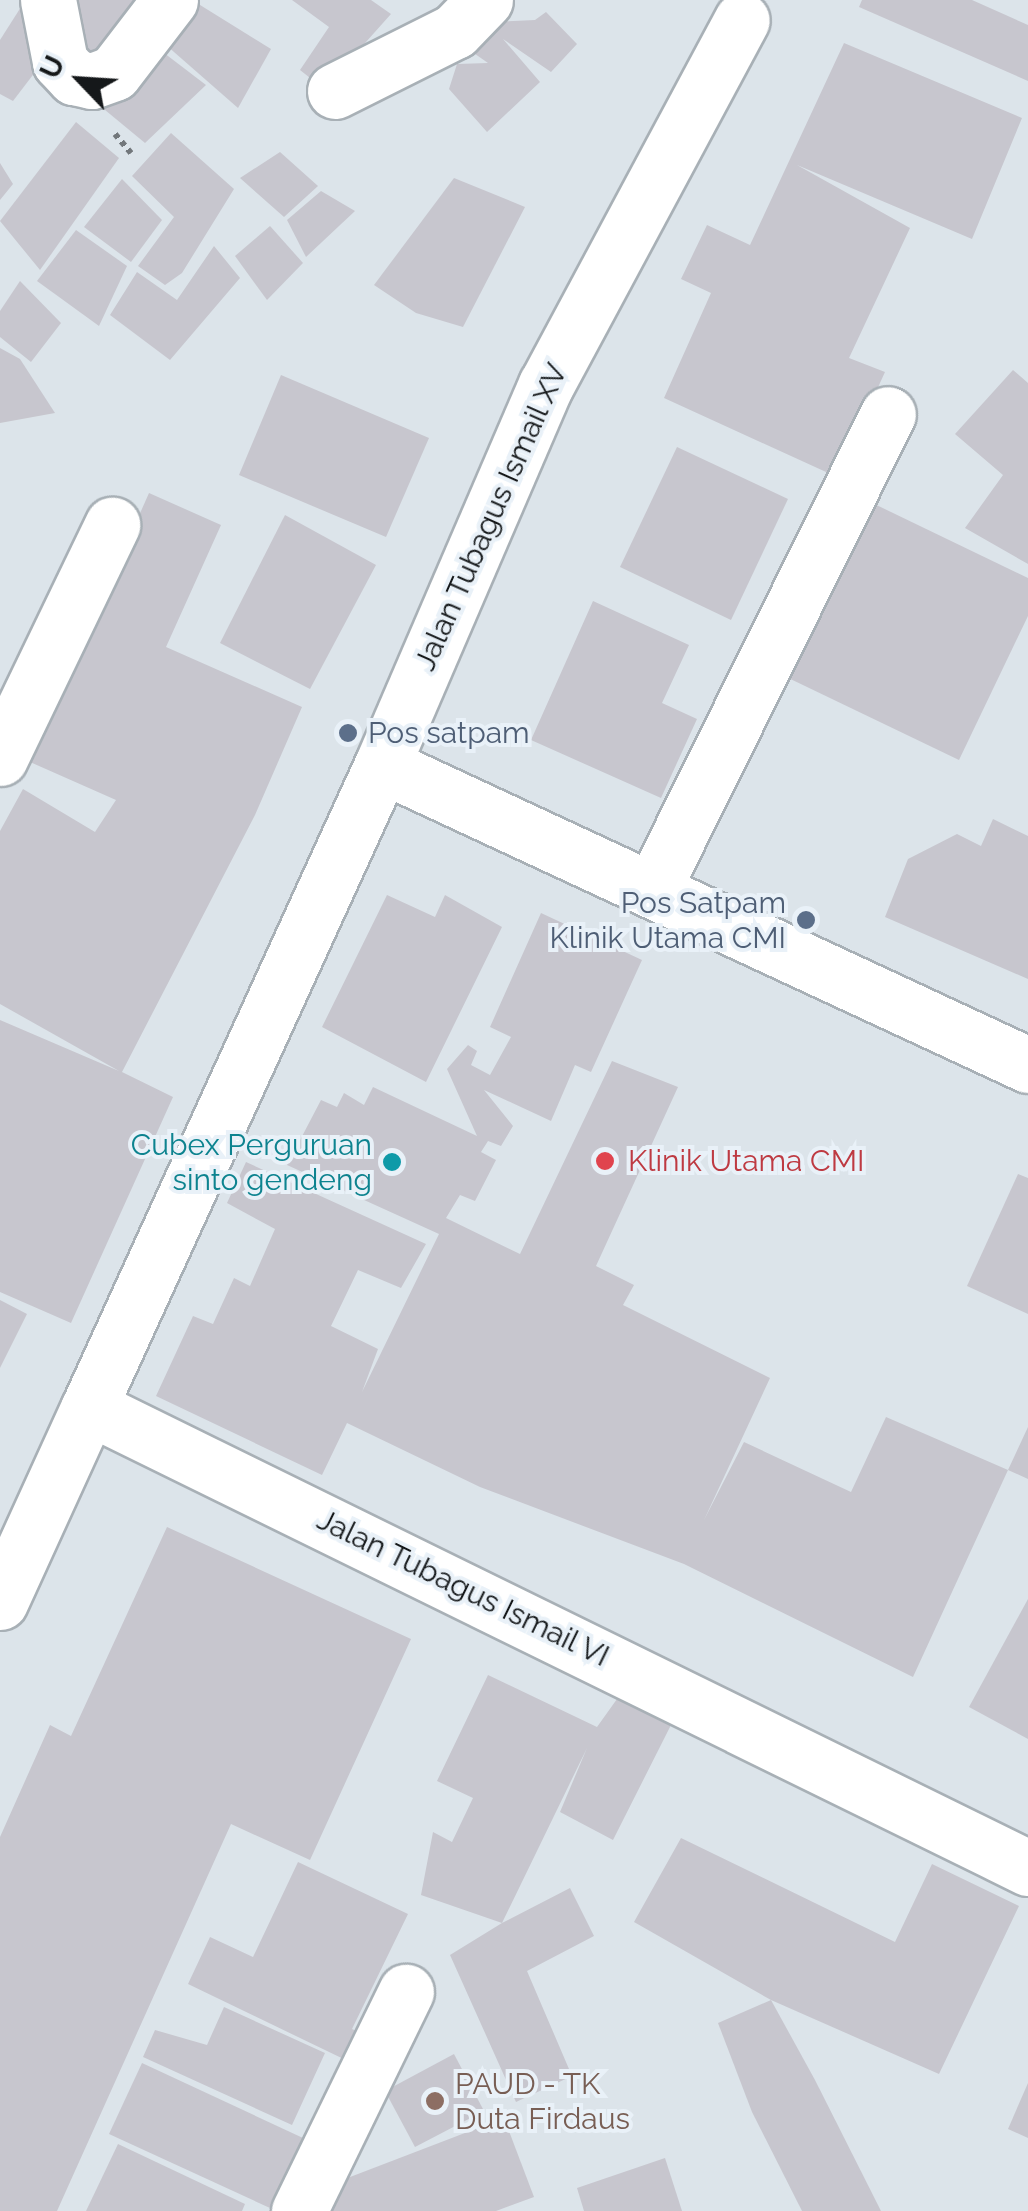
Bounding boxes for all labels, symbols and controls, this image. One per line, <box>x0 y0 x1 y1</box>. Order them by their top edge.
north arrow <box>30 30 130 130</box>
text: U <box>33 51 72 84</box>
street label: Jalan Tubagus Ismail XV <box>407 357 575 677</box>
place label: Pos satpam <box>368 715 530 751</box>
marker: Pos satpam <box>337 722 359 744</box>
place label: Pos Satpam Klinik Utama CMI <box>550 885 786 956</box>
marker: Pos Satpam Klinik Utama CMI <box>795 909 817 931</box>
place label: Cubex Perguruan sinto gendeng <box>131 1127 372 1198</box>
place label: Klinik Utama CMI <box>628 1143 864 1179</box>
marker: Klinik Utama CMI <box>592 1148 618 1174</box>
marker: Cubex Perguruan sinto gendeng <box>381 1151 403 1173</box>
street label: Jalan Tubagus Ismail VI <box>310 1501 616 1675</box>
place label: PAUD - TK Duta Firdaus <box>455 2066 630 2136</box>
marker: PAUD - TK Duta Firdaus <box>424 2090 446 2112</box>

